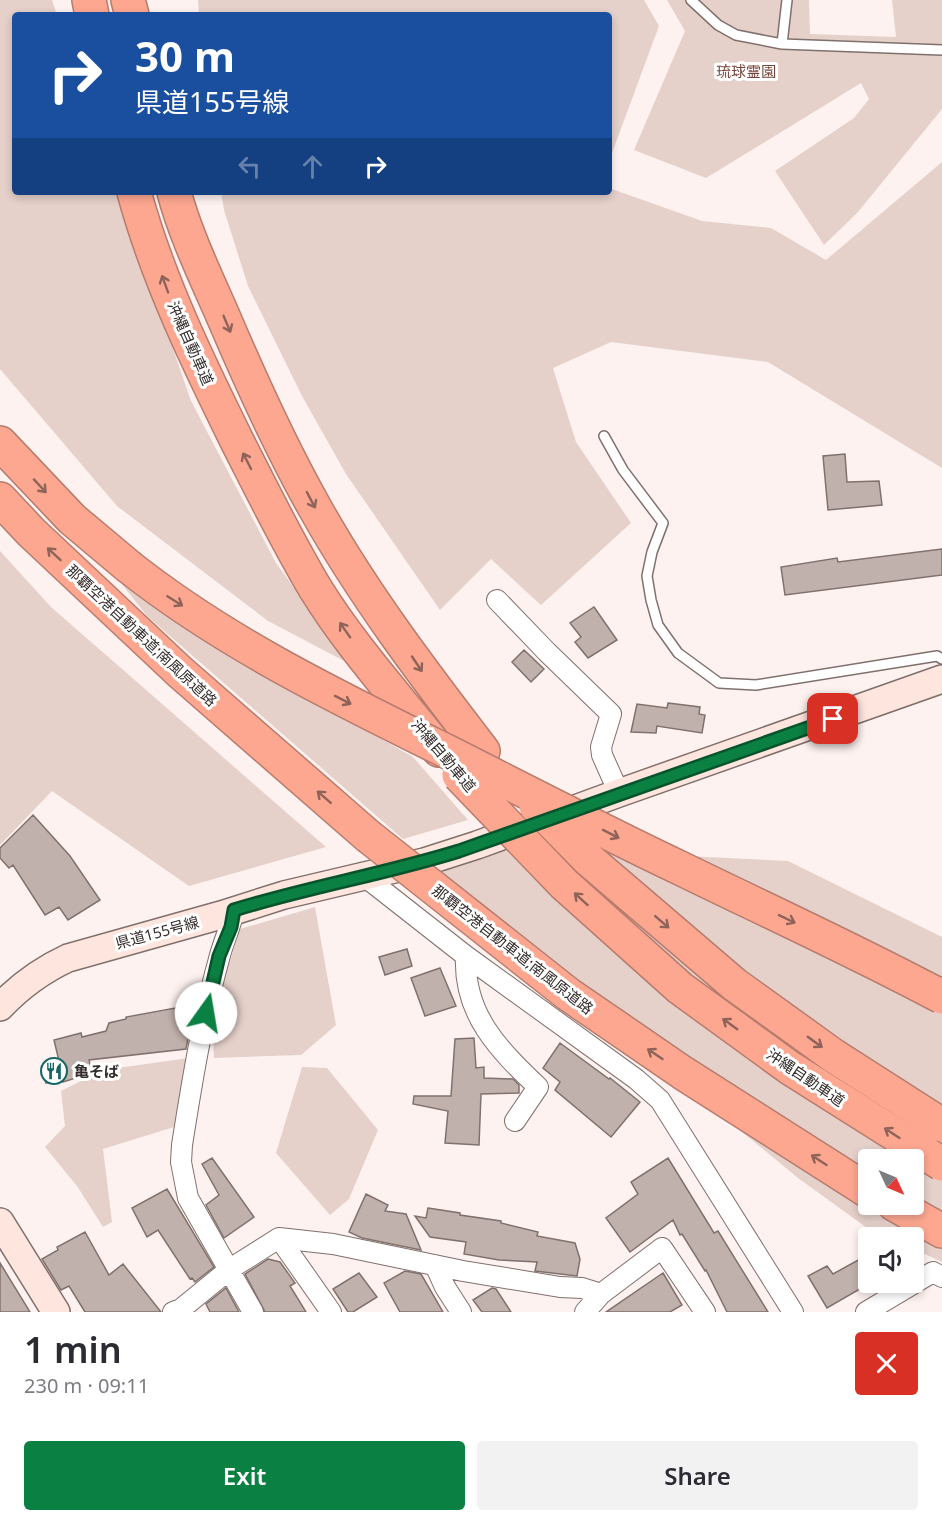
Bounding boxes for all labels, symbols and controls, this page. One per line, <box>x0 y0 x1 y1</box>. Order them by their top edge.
text: 30 m <box>135 27 235 84</box>
icon: right <box>36 36 114 114</box>
park label: 琉球霊園 <box>716 61 776 81</box>
text: 県道155号線 <box>135 83 289 120</box>
icon: left <box>233 150 266 183</box>
icon: ahead <box>296 150 329 183</box>
icon: right <box>359 150 392 183</box>
one-way arrow <box>159 275 170 294</box>
street label: 沖縄自動車道 <box>164 298 218 388</box>
one-way arrow <box>222 315 233 333</box>
one-way arrow <box>241 452 253 470</box>
one-way arrow <box>33 478 47 493</box>
one-way arrow <box>305 491 317 508</box>
one-way arrow <box>47 547 62 561</box>
street label: 那覇空港自動車道;南風原道路 <box>62 560 222 710</box>
one-way arrow <box>166 596 183 608</box>
one-way arrow <box>339 622 351 638</box>
one-way arrow <box>411 655 423 671</box>
pin <box>807 693 858 744</box>
one-way arrow <box>333 695 351 706</box>
icon: arrive <box>816 702 849 735</box>
street label: 沖縄自動車道 <box>407 714 481 796</box>
one-way arrow <box>317 790 332 804</box>
one-way arrow <box>602 829 620 840</box>
street label: 那覇空港自動車道;南風原道路 <box>428 880 598 1018</box>
one-way arrow <box>574 892 589 906</box>
street label: 県道155号線 <box>113 911 201 953</box>
one-way arrow <box>777 914 795 926</box>
one-way arrow <box>654 915 669 929</box>
position arrow <box>174 981 238 1045</box>
one-way arrow <box>723 1018 739 1031</box>
one-way arrow <box>806 1036 822 1049</box>
street label: 沖縄自動車道 <box>763 1044 849 1110</box>
one-way arrow <box>647 1048 664 1060</box>
restaurant icon: 亀そば <box>39 1056 69 1086</box>
place label: 亀そば <box>74 1061 119 1081</box>
one-way arrow <box>884 1127 901 1139</box>
north arrow <box>858 1149 924 1215</box>
map controls <box>858 1149 924 1293</box>
one-way arrow <box>811 1154 827 1166</box>
button: sound <box>858 1227 924 1293</box>
text: 1 min <box>24 1325 122 1374</box>
button: close <box>855 1332 918 1395</box>
text: 230 m · 09:11 <box>24 1372 149 1399</box>
button: Exit <box>24 1441 465 1510</box>
button: Share <box>477 1441 918 1510</box>

